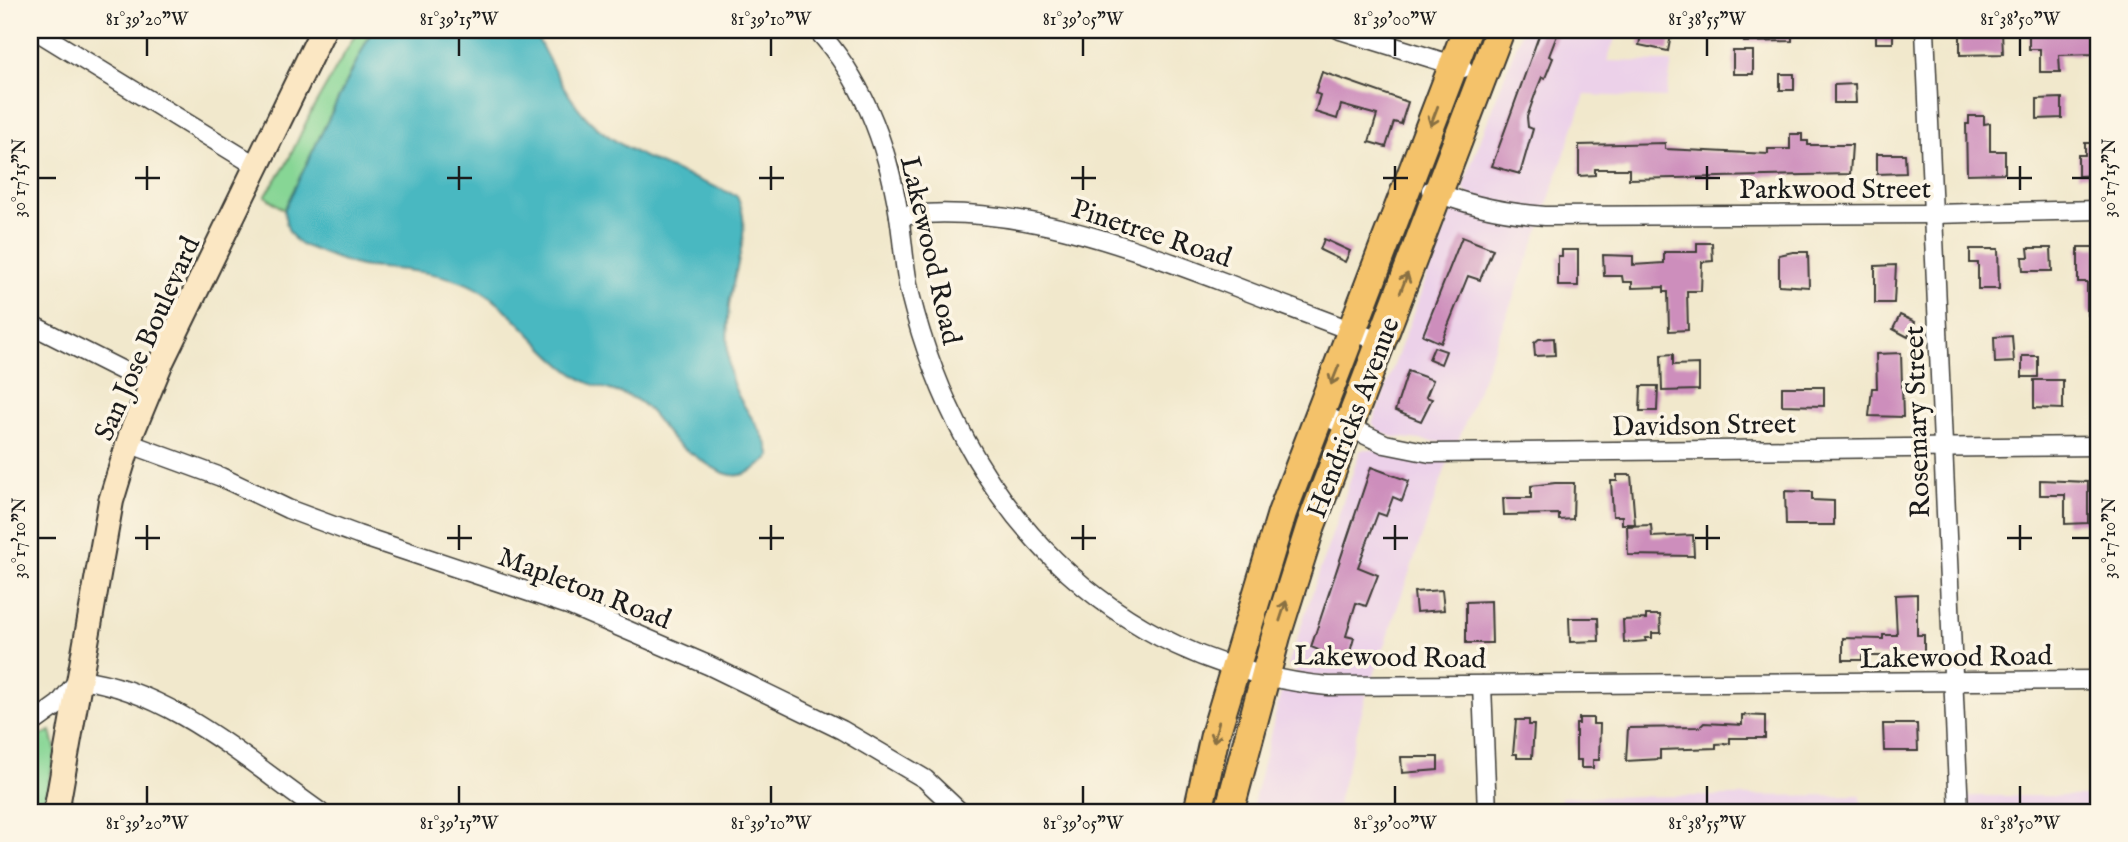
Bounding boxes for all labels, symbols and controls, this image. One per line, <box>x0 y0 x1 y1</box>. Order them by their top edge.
text: 81°39'20"W <box>106 9 189 32</box>
text: 81°39'15"W <box>420 9 499 32</box>
text: 81°39'10"W <box>731 9 812 32</box>
text: 81°39'05"W <box>1043 9 1124 32</box>
text: 81°39'00"W <box>1354 9 1437 32</box>
text: 81°38'55"W <box>1668 9 1747 32</box>
text: 81°38'50"W <box>1980 9 2061 32</box>
one-way arrow <box>1426 105 1439 127</box>
text: 30°17'15"N <box>9 138 32 218</box>
text: 30°17'15"N <box>2099 138 2122 218</box>
street label: Lakewood Road <box>891 153 968 348</box>
street label: Parkwood Street <box>1739 173 1931 208</box>
street label: Pinetree Road <box>1067 192 1236 277</box>
street label: San Jose Boulevard <box>88 231 209 447</box>
one-way arrow <box>1398 272 1411 294</box>
street label: Hendricks Avenue <box>1300 312 1409 523</box>
street label: Rosemary Street <box>1898 325 1939 519</box>
one-way arrow <box>1328 363 1341 385</box>
street label: Davidson Street <box>1612 407 1797 446</box>
text: 30°17'10"N <box>9 497 32 579</box>
text: 30°17'10"N <box>2099 497 2122 579</box>
street label: Mapleton Road <box>493 540 676 638</box>
one-way arrow <box>1278 601 1291 623</box>
street label: Lakewood Road <box>1293 639 1486 678</box>
street label: Lakewood Road <box>1860 639 2053 678</box>
one-way arrow <box>1209 721 1222 743</box>
text: 81°39'20"W <box>106 813 189 836</box>
text: 81°39'15"W <box>420 813 499 836</box>
text: 81°39'10"W <box>731 813 812 836</box>
text: 81°39'05"W <box>1043 813 1124 836</box>
text: 81°39'00"W <box>1354 813 1437 836</box>
text: 81°38'55"W <box>1668 813 1747 836</box>
text: 81°38'50"W <box>1980 813 2061 836</box>

